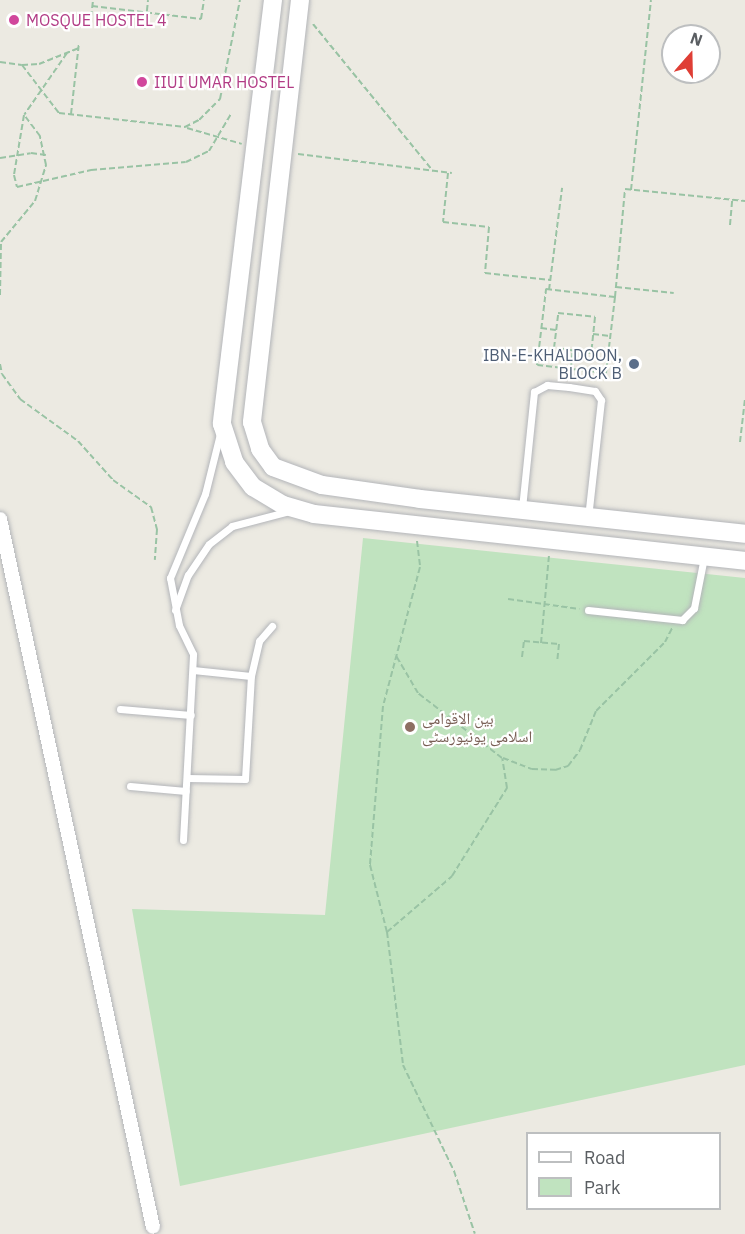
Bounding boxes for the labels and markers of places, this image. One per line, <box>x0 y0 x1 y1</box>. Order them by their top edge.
place label: MOSQUE HOSTEL 4 <box>26 10 166 30</box>
marker: MOSQUE HOSTEL 4 <box>7 13 21 27</box>
place label: IIUI UMAR HOSTEL <box>154 72 294 92</box>
marker: IIUI UMAR HOSTEL <box>135 75 149 89</box>
place label: IBN-E-KHALDOON, BLOCK B <box>483 345 622 383</box>
marker: IBN-E-KHALDOON, BLOCK B <box>627 357 641 371</box>
place label: بین الاقوامی اسلامی یونیورسٹی <box>422 708 532 746</box>
marker: بین الاقوامی اسلامی یونیورسٹی <box>403 720 417 734</box>

